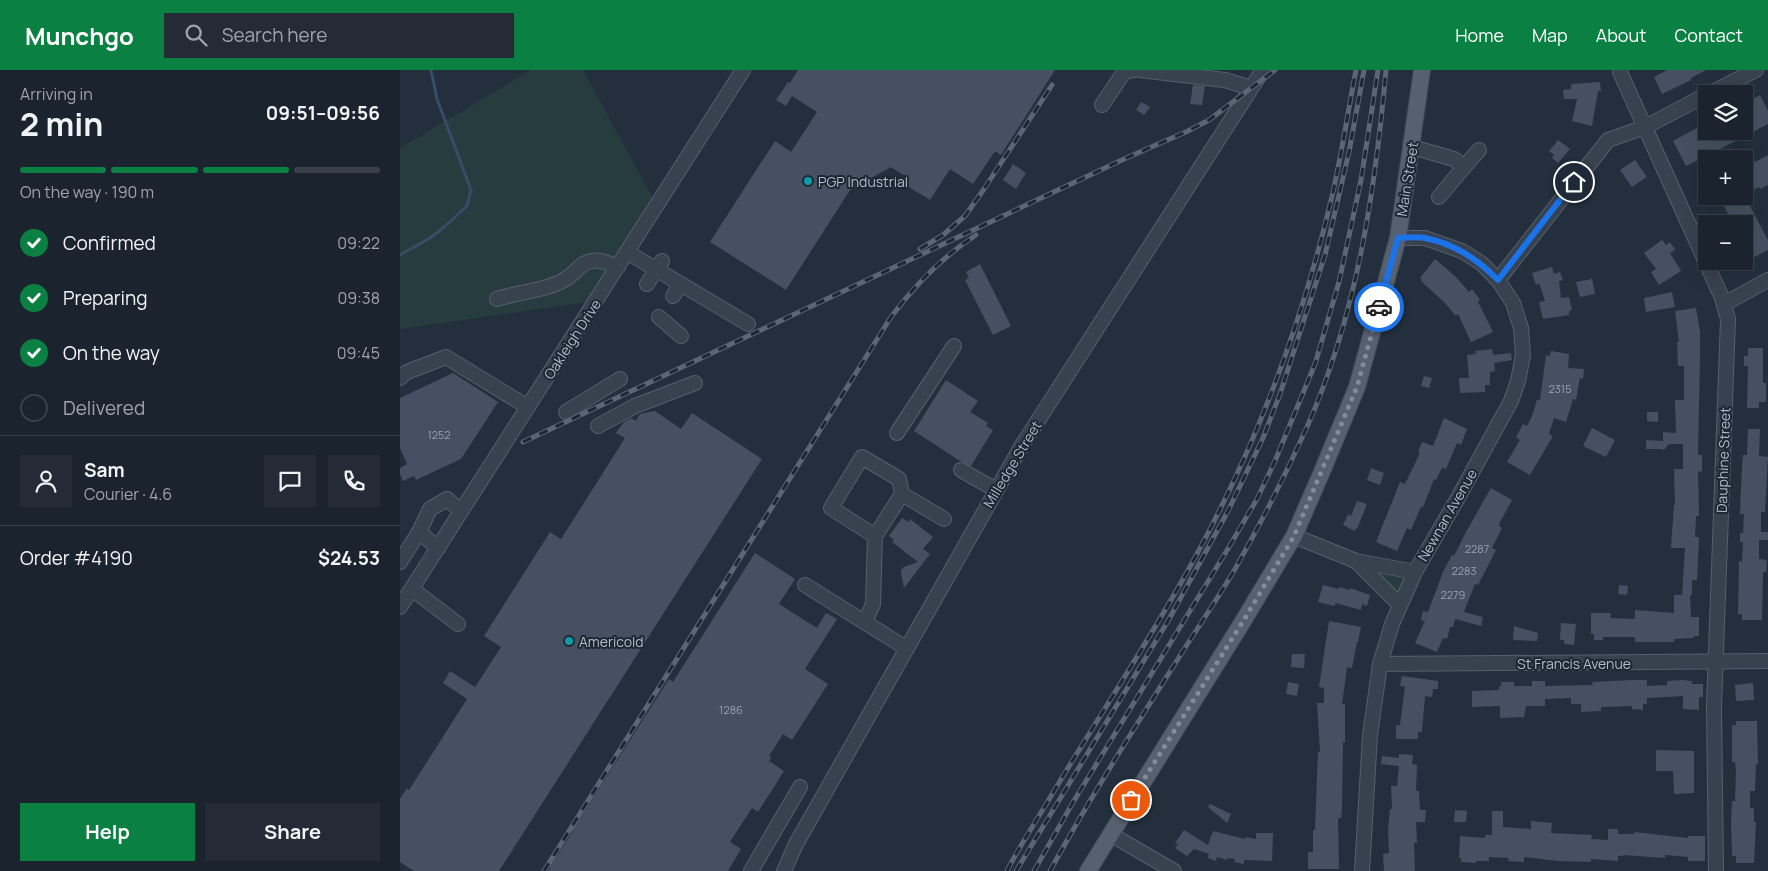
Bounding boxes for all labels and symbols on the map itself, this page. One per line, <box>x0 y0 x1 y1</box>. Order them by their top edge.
street label: Main Street <box>1392 140 1422 218</box>
pin <box>1553 161 1595 203</box>
place label: PGP Industrial <box>818 172 908 191</box>
marker: PGP Industrial <box>802 175 814 187</box>
courier <box>1354 282 1404 332</box>
street label: Oakleigh Drive <box>539 295 605 383</box>
house number: 2315 <box>1549 381 1572 396</box>
street label: Dauphine Street <box>1712 406 1734 513</box>
street label: Milledge Street <box>979 417 1046 511</box>
house number: 1252 <box>428 427 450 442</box>
street label: Newnan Avenue <box>1413 465 1481 565</box>
house number: 2287 <box>1465 541 1489 556</box>
house number: 2283 <box>1451 563 1477 578</box>
house number: 2279 <box>1441 587 1466 602</box>
place label: Americold <box>579 632 644 651</box>
marker: Americold <box>563 635 575 647</box>
street label: St Francis Avenue <box>1517 654 1631 673</box>
house number: 1286 <box>719 702 743 717</box>
pin <box>1110 779 1152 821</box>

